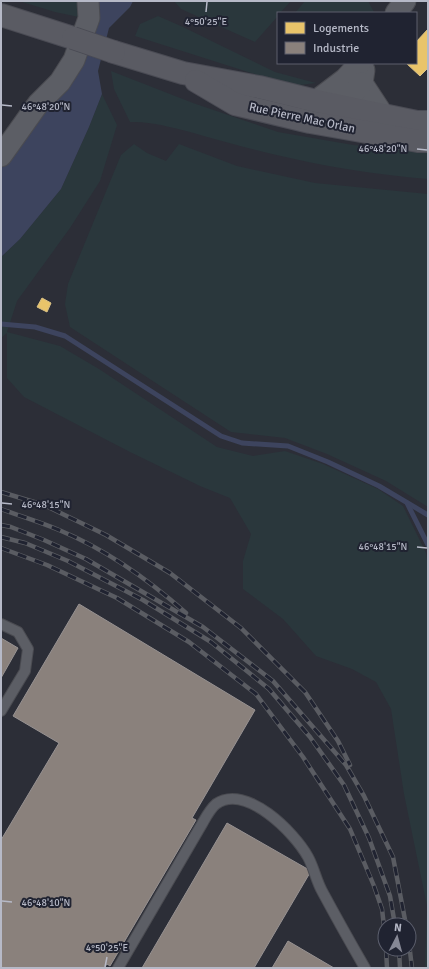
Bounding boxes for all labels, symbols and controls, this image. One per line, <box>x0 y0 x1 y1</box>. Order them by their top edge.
legend <box>277 12 417 64</box>
text: 4°50'25"E <box>185 16 227 28</box>
text: Logements <box>313 21 369 36</box>
text: Industrie <box>313 41 359 56</box>
street label: Rue Pierre Mac Orlan <box>248 99 356 137</box>
text: 46°48'20"N <box>22 101 70 113</box>
text: 46°48'20"N <box>359 143 407 155</box>
text: 46°48'15"N <box>22 499 70 511</box>
text: 46°48'15"N <box>359 541 407 553</box>
text: 46°48'10"N <box>22 897 70 909</box>
north arrow <box>377 917 417 957</box>
text: N <box>394 921 402 934</box>
text: 4°50'25"E <box>86 942 128 954</box>

